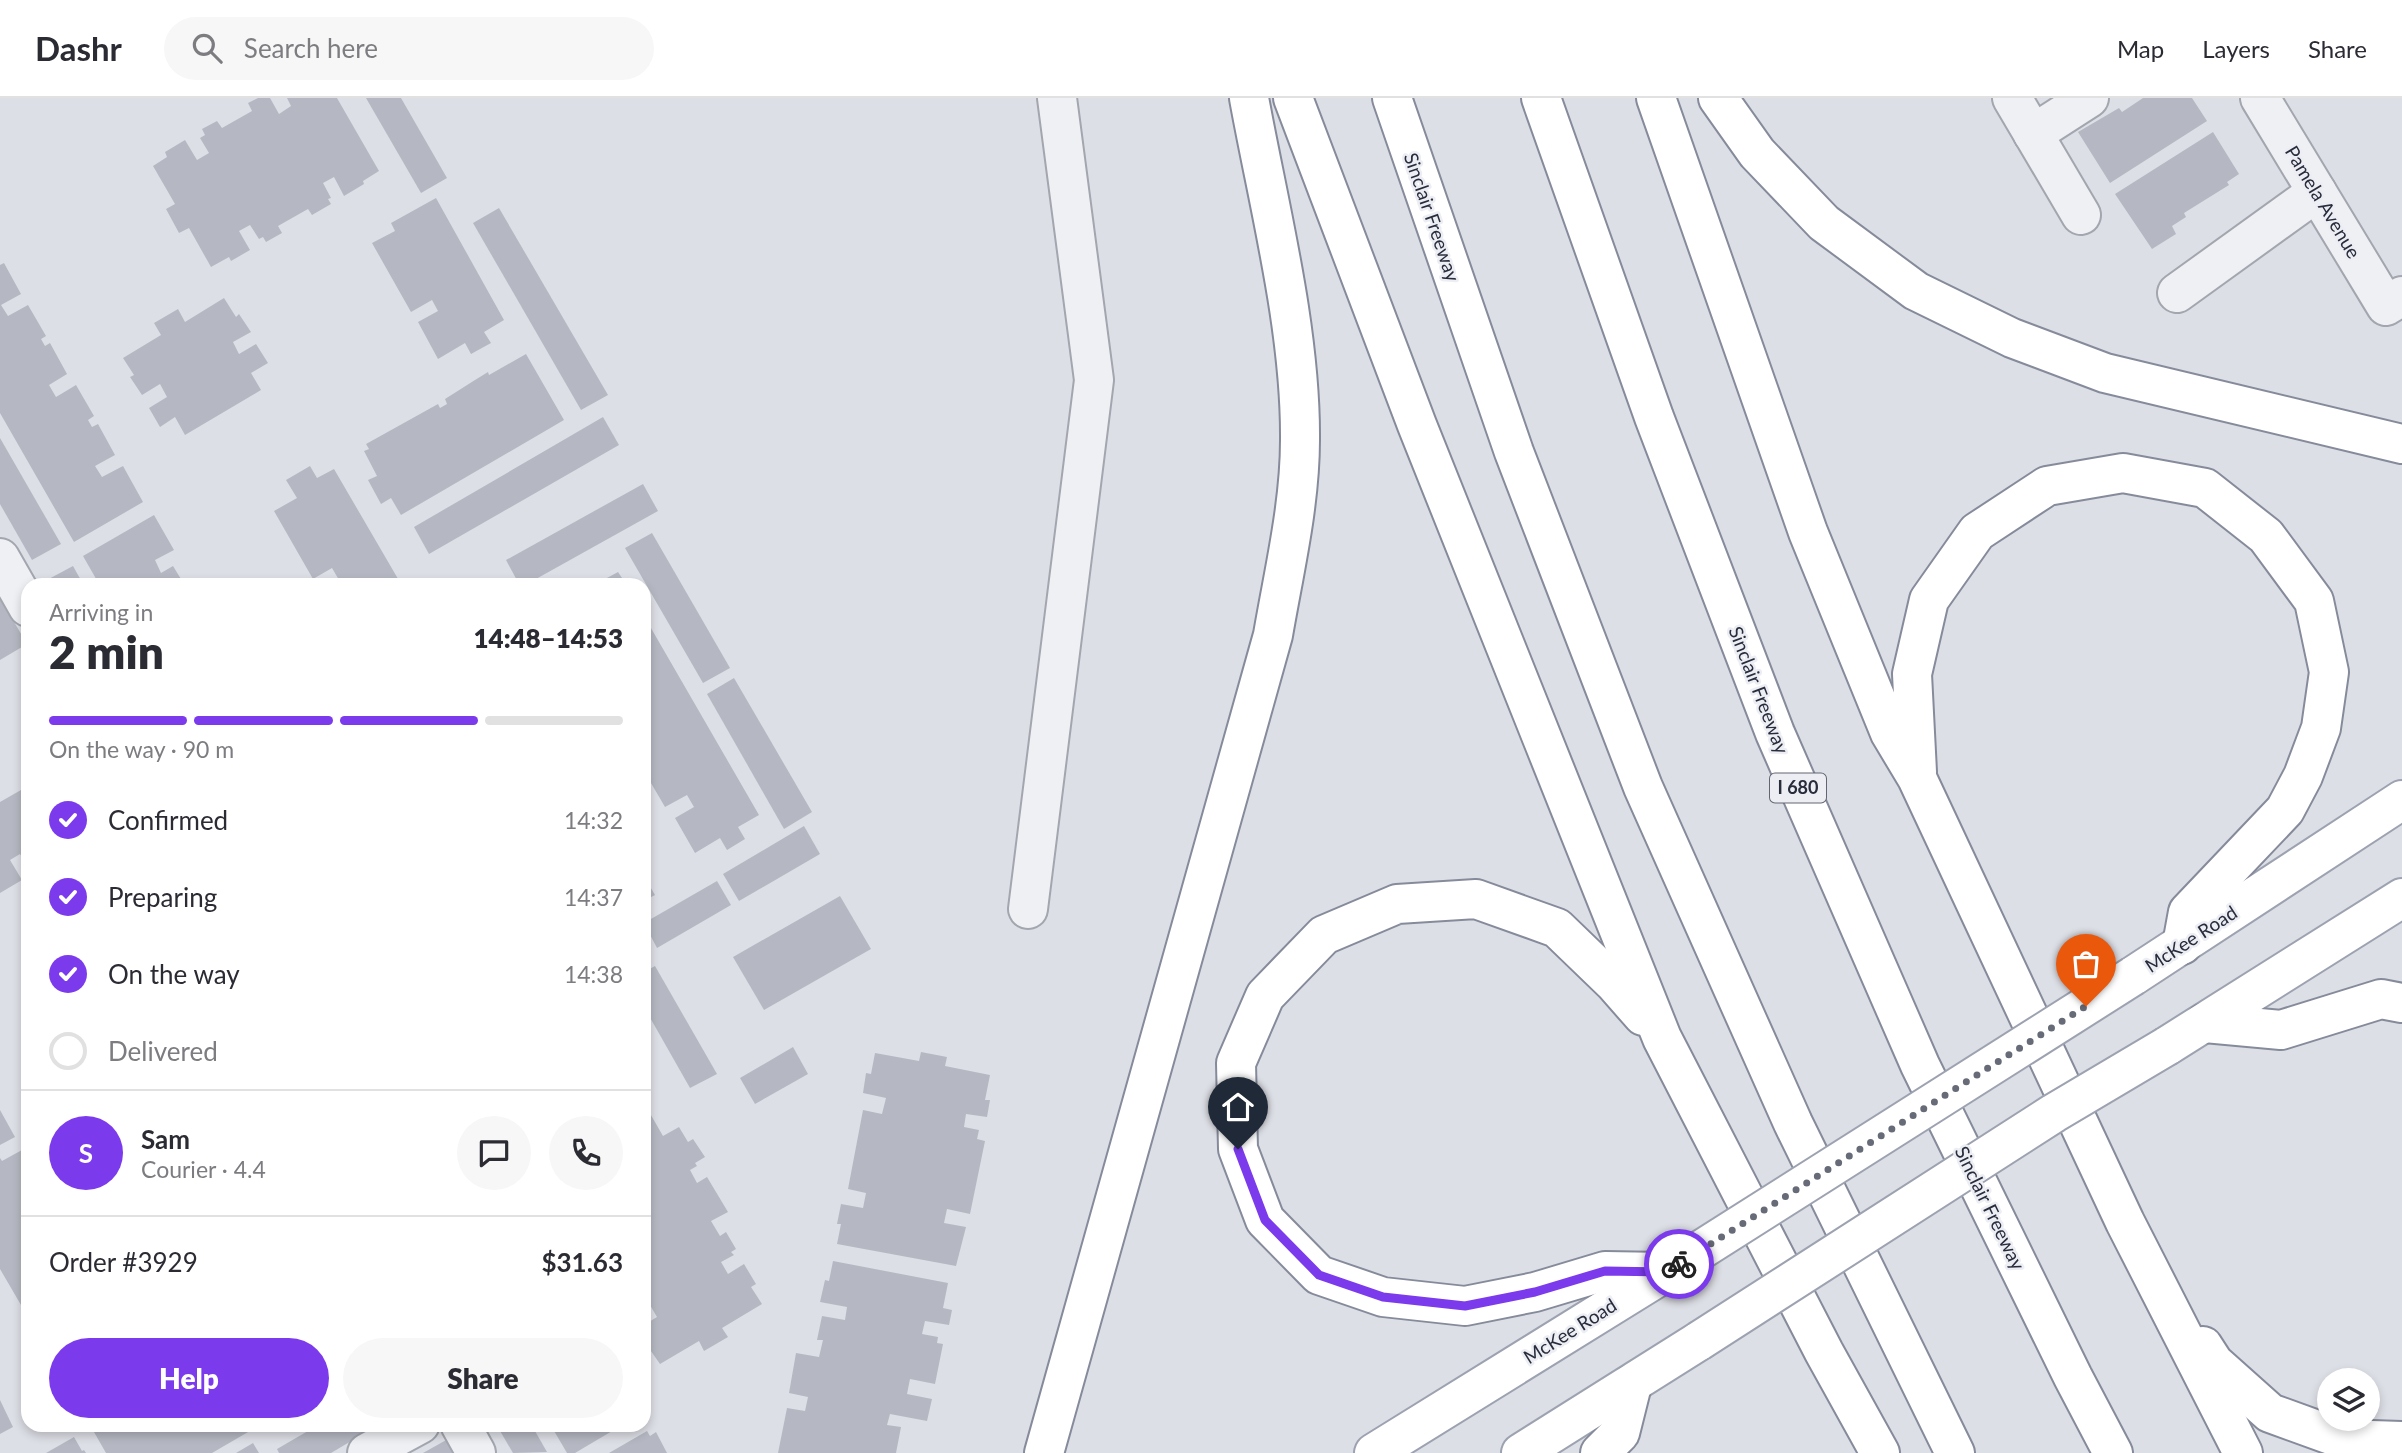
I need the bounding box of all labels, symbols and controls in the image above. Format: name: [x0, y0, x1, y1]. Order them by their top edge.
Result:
search box: [164, 17, 654, 80]
text: Dashr: [35, 28, 122, 68]
icon: search: [188, 29, 226, 67]
text: Search here: [244, 32, 378, 64]
text: Map: [2117, 34, 2164, 63]
text: Layers: [2202, 34, 2270, 63]
text: Share: [2308, 34, 2367, 63]
street label: Pamela Avenue: [2281, 141, 2366, 262]
street label: Sinclair Freeway: [1400, 149, 1465, 284]
text: Arriving in: [49, 598, 153, 626]
text: 14:48–14:53: [473, 622, 623, 654]
street label: Sinclair Freeway: [1725, 623, 1794, 757]
text: 2 min: [49, 624, 164, 679]
text: On the way · 90 m: [49, 735, 234, 763]
road number: I 680: [1770, 774, 1826, 802]
icon: check: [49, 801, 87, 839]
text: Confirmed: [108, 804, 228, 836]
text: 14:32: [564, 806, 623, 834]
icon: check: [49, 878, 87, 916]
text: Preparing: [108, 881, 217, 913]
text: 14:37: [564, 883, 623, 911]
street label: McKee Road: [2140, 900, 2241, 977]
pin: [2056, 934, 2116, 1006]
icon: bag: [2067, 945, 2105, 983]
icon: check: [49, 955, 87, 993]
text: On the way: [108, 958, 240, 990]
text: 14:38: [564, 960, 623, 988]
text: Delivered: [108, 1035, 218, 1067]
pin: [1208, 1077, 1268, 1149]
icon: home: [1219, 1088, 1257, 1126]
button: chat: [457, 1116, 531, 1190]
button: phone: [549, 1116, 623, 1190]
text: Sam: [141, 1123, 190, 1155]
text: S: [79, 1137, 93, 1169]
street label: Sinclair Freeway: [1951, 1142, 2030, 1273]
text: Courier · 4.4: [141, 1155, 266, 1183]
courier: [1644, 1229, 1714, 1299]
icon: bike: [1660, 1245, 1698, 1283]
text: Order #3929: [49, 1246, 198, 1278]
text: $31.63: [541, 1246, 623, 1278]
street label: McKee Road: [1519, 1293, 1620, 1368]
button: Help: [49, 1338, 329, 1418]
button: Share: [343, 1338, 623, 1418]
map controls: [2317, 1368, 2380, 1431]
button: layers: [2317, 1368, 2380, 1431]

